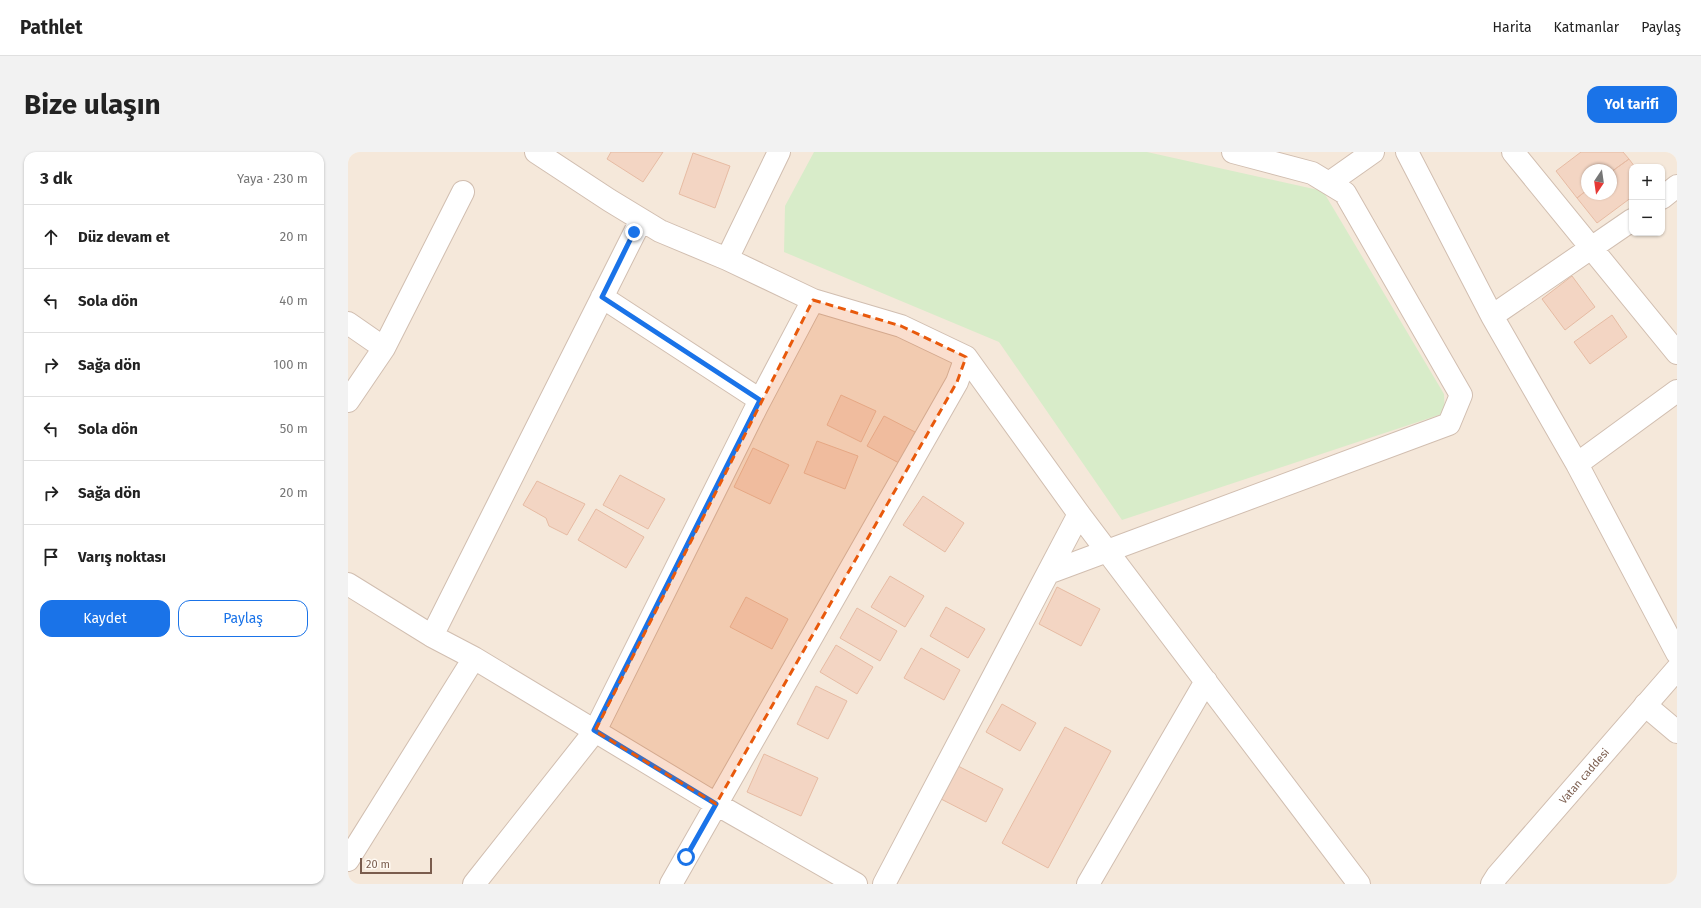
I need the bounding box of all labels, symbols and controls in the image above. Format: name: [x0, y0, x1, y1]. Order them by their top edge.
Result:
text: Pathlet: [20, 16, 83, 39]
text: Harita: [1493, 19, 1532, 36]
text: Katmanlar: [1554, 19, 1619, 36]
text: Paylaş: [1641, 19, 1681, 36]
button: Yol tarifi: [1587, 86, 1677, 123]
text: Bize ulaşın: [24, 88, 161, 121]
north arrow: [1581, 164, 1617, 200]
map controls: [1629, 164, 1665, 236]
button: +: [1629, 164, 1665, 200]
text: 3 dk: [40, 168, 72, 189]
text: Yaya · 230 m: [237, 171, 308, 186]
button: −: [1629, 200, 1665, 236]
route end: [625, 223, 643, 241]
icon: ahead: [40, 226, 62, 248]
text: Düz devam et: [78, 228, 170, 246]
text: 20 m: [280, 229, 308, 244]
icon: left: [40, 290, 62, 312]
text: Sola dön: [78, 292, 138, 310]
text: 40 m: [279, 293, 308, 308]
icon: right: [40, 354, 62, 376]
text: Sağa dön: [78, 356, 141, 374]
text: 100 m: [273, 357, 308, 372]
icon: left: [40, 418, 62, 440]
text: Sola dön: [78, 420, 138, 438]
text: 50 m: [280, 421, 308, 436]
icon: right: [40, 482, 62, 504]
text: Sağa dön: [78, 484, 141, 502]
text: 20 m: [280, 485, 308, 500]
icon: arrive: [40, 546, 62, 568]
text: Varış noktası: [78, 548, 166, 566]
button: Kaydet: [40, 600, 170, 637]
button: Paylaş: [178, 600, 308, 637]
street label: Vatan caddesi: [1557, 746, 1612, 807]
route start: [677, 848, 695, 866]
scale bar: [360, 856, 432, 875]
text: 20 m: [366, 858, 390, 871]

